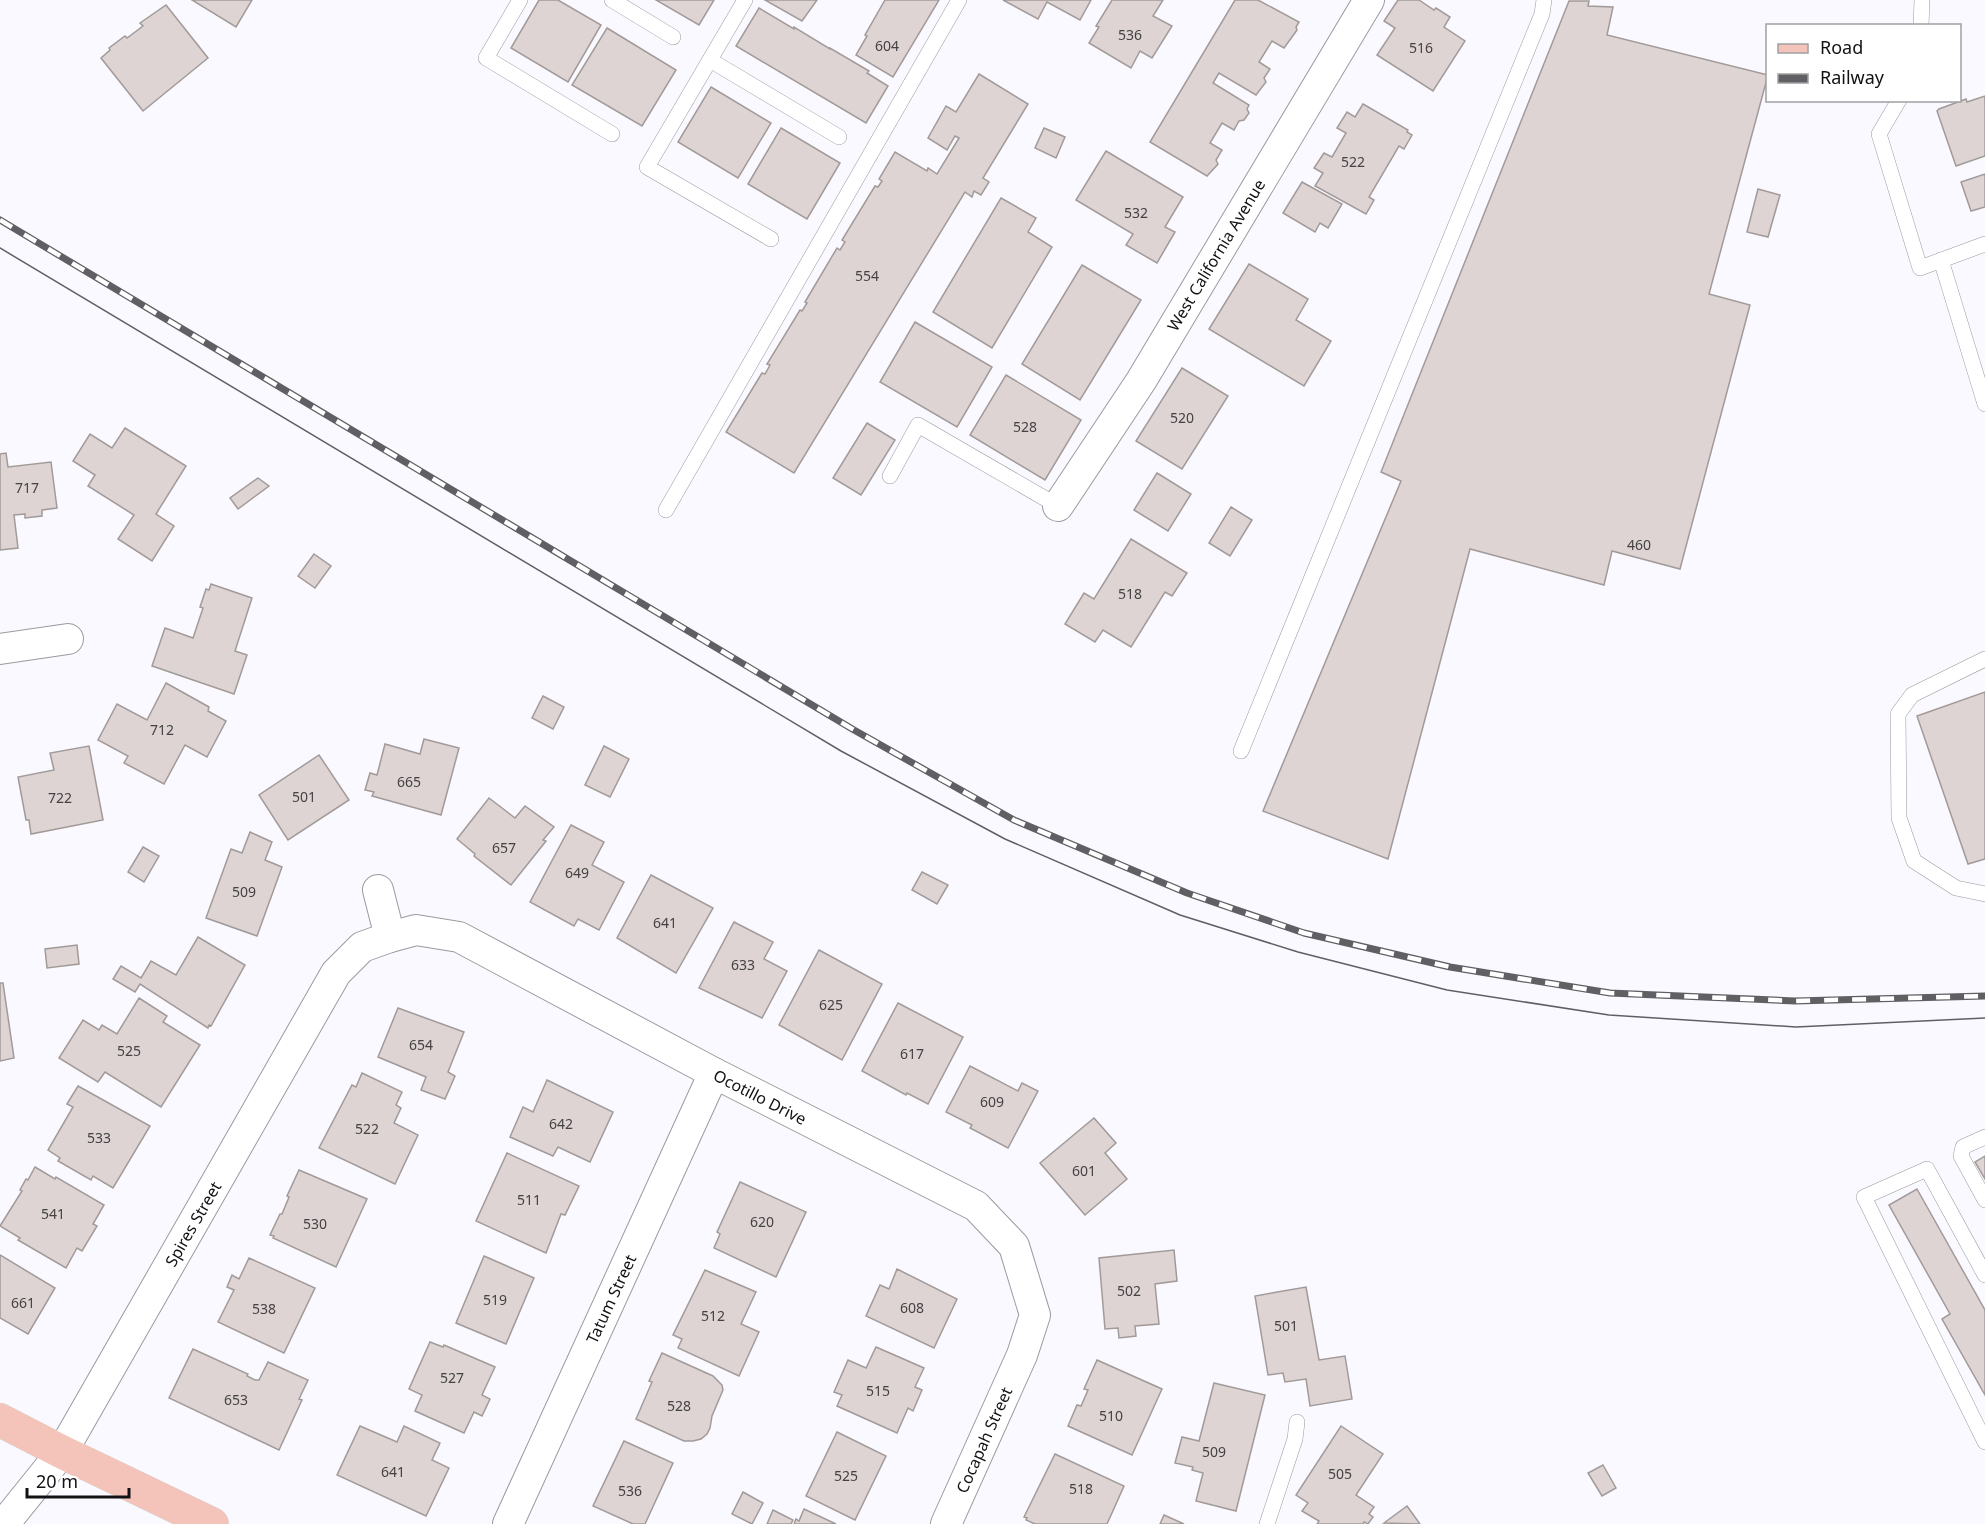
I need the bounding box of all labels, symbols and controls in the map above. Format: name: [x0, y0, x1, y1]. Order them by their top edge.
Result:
legend: [1766, 24, 1961, 102]
house number: 536: [1118, 25, 1142, 44]
text: Road: [1820, 35, 1863, 59]
house number: 604: [875, 36, 899, 55]
house number: 516: [1409, 38, 1433, 57]
text: Railway: [1820, 65, 1885, 89]
house number: 522: [1341, 152, 1365, 171]
street label: West California Avenue: [1162, 175, 1270, 335]
house number: 532: [1124, 203, 1148, 222]
house number: 554: [855, 266, 879, 285]
house number: 520: [1170, 408, 1194, 427]
house number: 528: [1013, 417, 1037, 436]
house number: 717: [15, 478, 39, 497]
house number: 460: [1627, 535, 1651, 554]
house number: 518: [1118, 584, 1142, 603]
house number: 712: [150, 720, 174, 739]
house number: 665: [397, 772, 421, 791]
house number: 501: [292, 787, 316, 806]
house number: 722: [48, 788, 72, 807]
house number: 657: [492, 838, 516, 857]
house number: 649: [565, 863, 589, 882]
house number: 509: [232, 882, 256, 901]
house number: 641: [653, 913, 677, 932]
house number: 633: [731, 955, 755, 974]
house number: 625: [819, 995, 843, 1014]
house number: 654: [409, 1035, 433, 1054]
house number: 525: [117, 1041, 141, 1060]
house number: 617: [900, 1044, 924, 1063]
street label: Ocotillo Drive: [710, 1064, 810, 1130]
house number: 609: [980, 1092, 1004, 1111]
house number: 642: [549, 1114, 573, 1133]
house number: 522: [355, 1119, 379, 1138]
house number: 533: [87, 1128, 111, 1147]
house number: 601: [1072, 1161, 1096, 1180]
street label: Spires Street: [160, 1177, 226, 1270]
house number: 511: [517, 1190, 541, 1209]
house number: 541: [41, 1204, 65, 1223]
house number: 620: [750, 1212, 774, 1231]
house number: 530: [303, 1214, 327, 1233]
street label: Tatum Street: [581, 1251, 641, 1347]
house number: 502: [1117, 1281, 1141, 1300]
house number: 519: [483, 1290, 507, 1309]
house number: 661: [11, 1293, 35, 1312]
house number: 608: [900, 1298, 924, 1317]
house number: 538: [252, 1299, 276, 1318]
house number: 512: [701, 1306, 725, 1325]
house number: 501: [1274, 1316, 1298, 1335]
house number: 527: [440, 1368, 464, 1387]
house number: 515: [866, 1381, 890, 1400]
street label: Cocapah Street: [951, 1383, 1017, 1497]
house number: 653: [224, 1390, 248, 1409]
house number: 528: [667, 1396, 691, 1415]
house number: 510: [1099, 1406, 1123, 1425]
house number: 509: [1202, 1442, 1226, 1461]
scale bar: [27, 1461, 129, 1499]
house number: 641: [381, 1462, 405, 1481]
house number: 505: [1328, 1464, 1352, 1483]
house number: 525: [834, 1466, 858, 1485]
text: 20 m: [36, 1469, 78, 1493]
house number: 518: [1069, 1479, 1093, 1498]
house number: 536: [618, 1481, 642, 1500]

